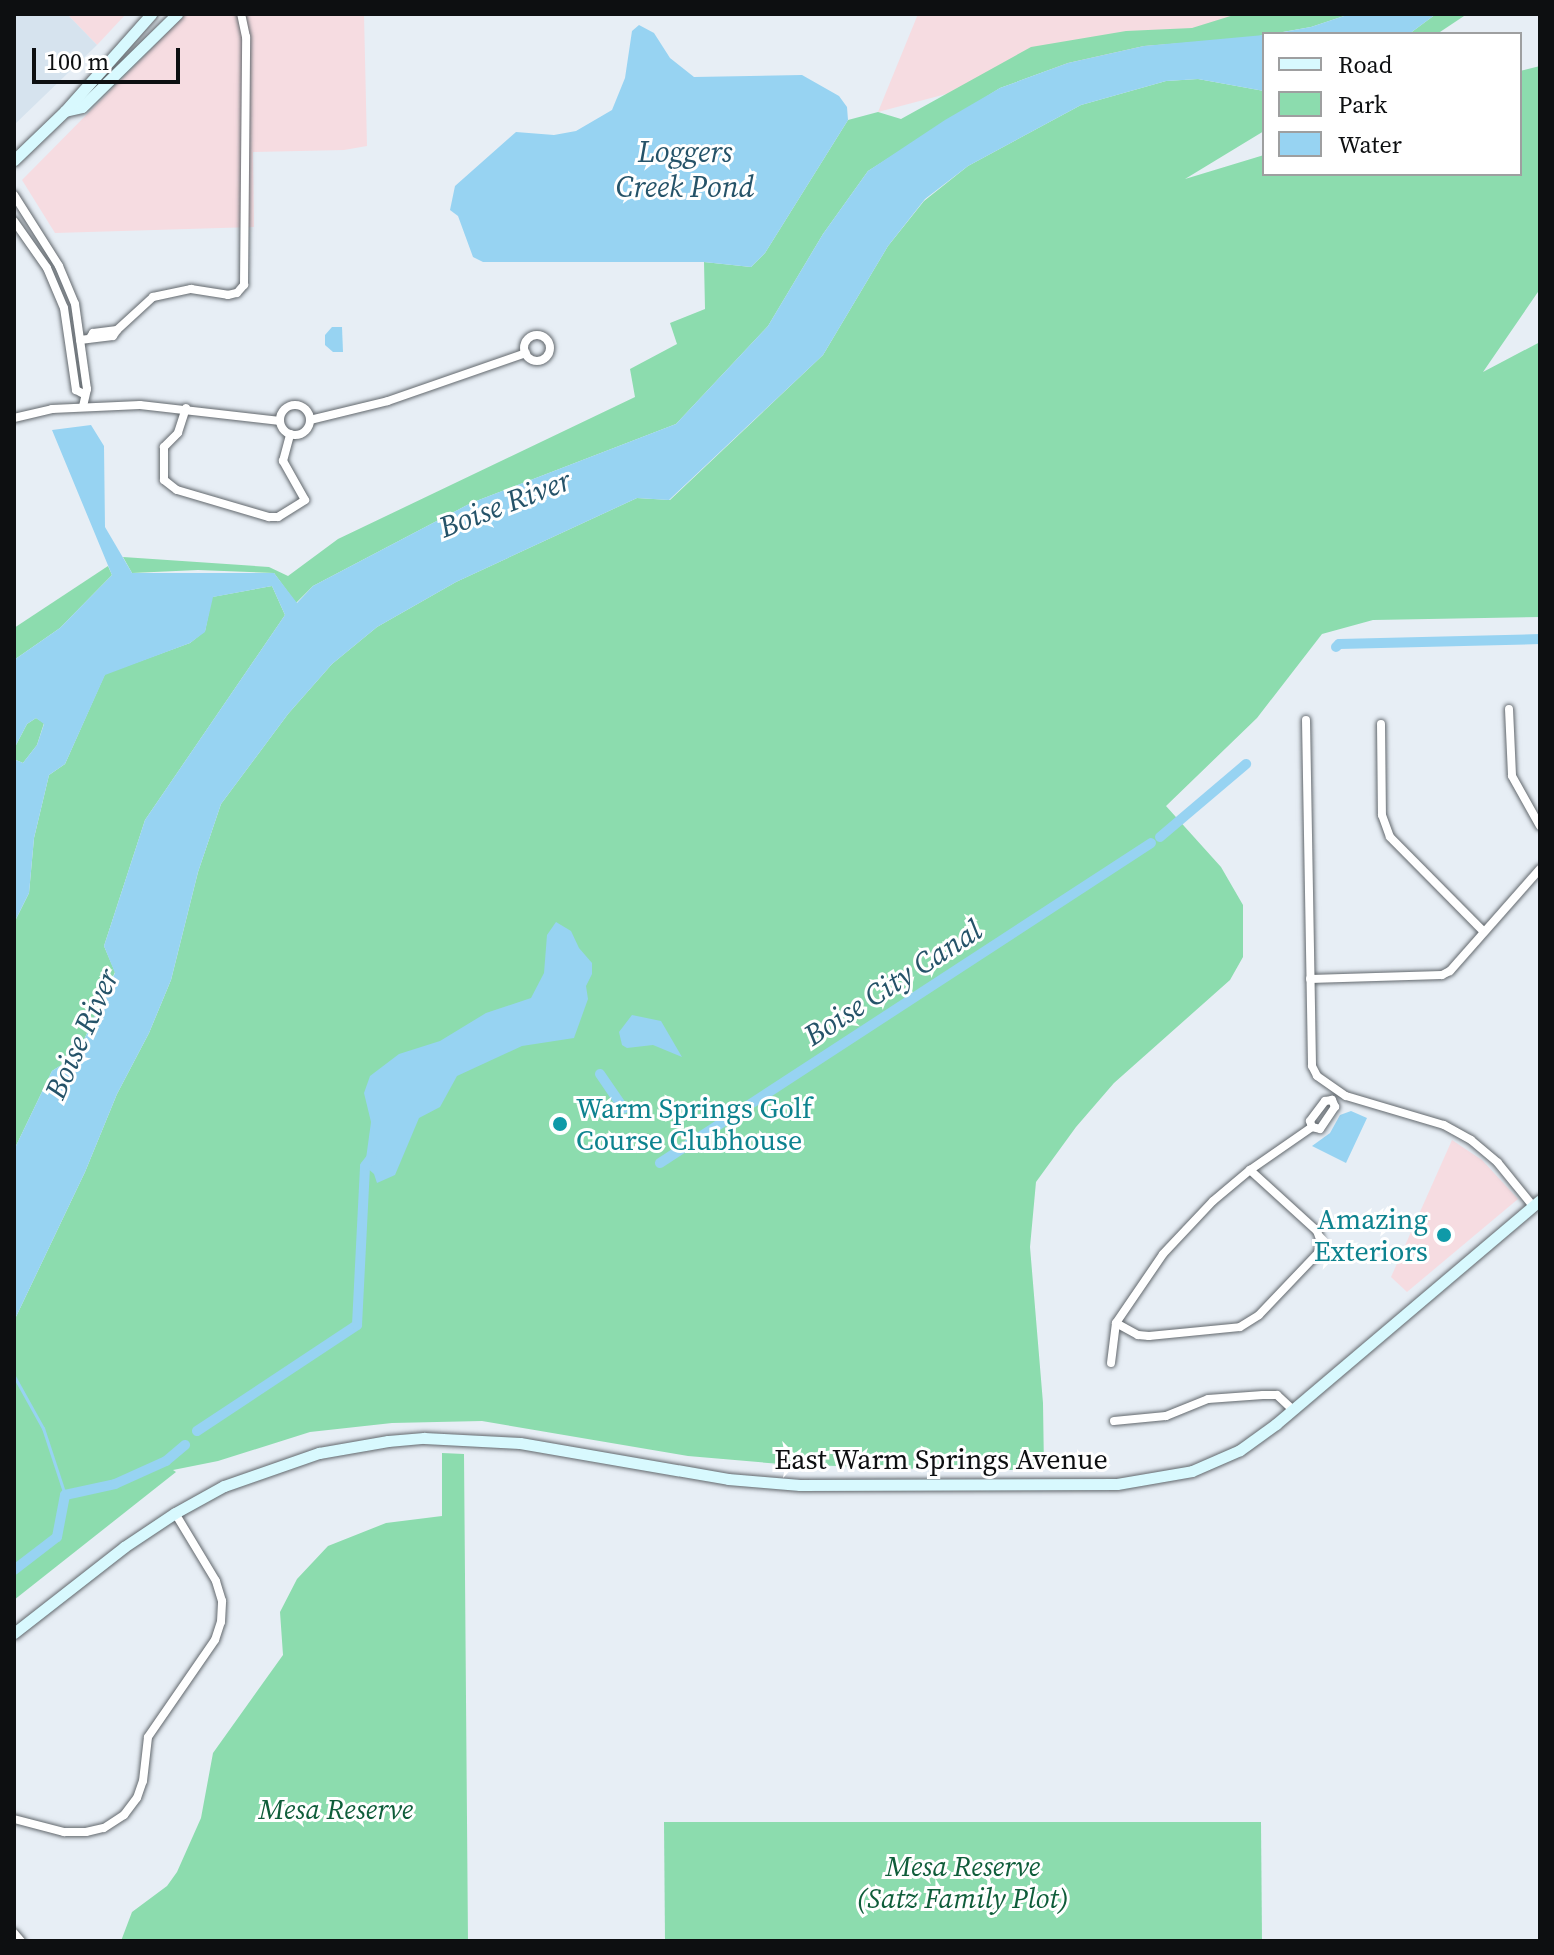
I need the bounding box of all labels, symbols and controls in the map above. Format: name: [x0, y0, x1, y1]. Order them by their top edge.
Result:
scale bar: [36, 32, 184, 82]
legend: [1262, 32, 1522, 176]
text: 100 m: [46, 45, 109, 78]
text: Road: [1338, 48, 1392, 81]
text: Park: [1338, 88, 1387, 121]
text: Water: [1338, 128, 1402, 161]
water label: Loggers Creek Pond: [616, 134, 754, 204]
water label: Boise River: [434, 462, 576, 546]
water label: Boise City Canal: [797, 912, 989, 1054]
water label: Boise River: [37, 963, 127, 1105]
place label: Warm Springs Golf Course Clubhouse: [576, 1091, 812, 1157]
marker: Warm Springs Golf Course Clubhouse: [551, 1115, 569, 1133]
place label: Amazing Exteriors: [1314, 1202, 1428, 1268]
marker: Amazing Exteriors: [1435, 1226, 1453, 1244]
street label: East Warm Springs Avenue: [774, 1442, 1108, 1476]
park label: Mesa Reserve: [259, 1792, 413, 1826]
park label: Mesa Reserve (Satz Family Plot): [857, 1849, 1069, 1915]

